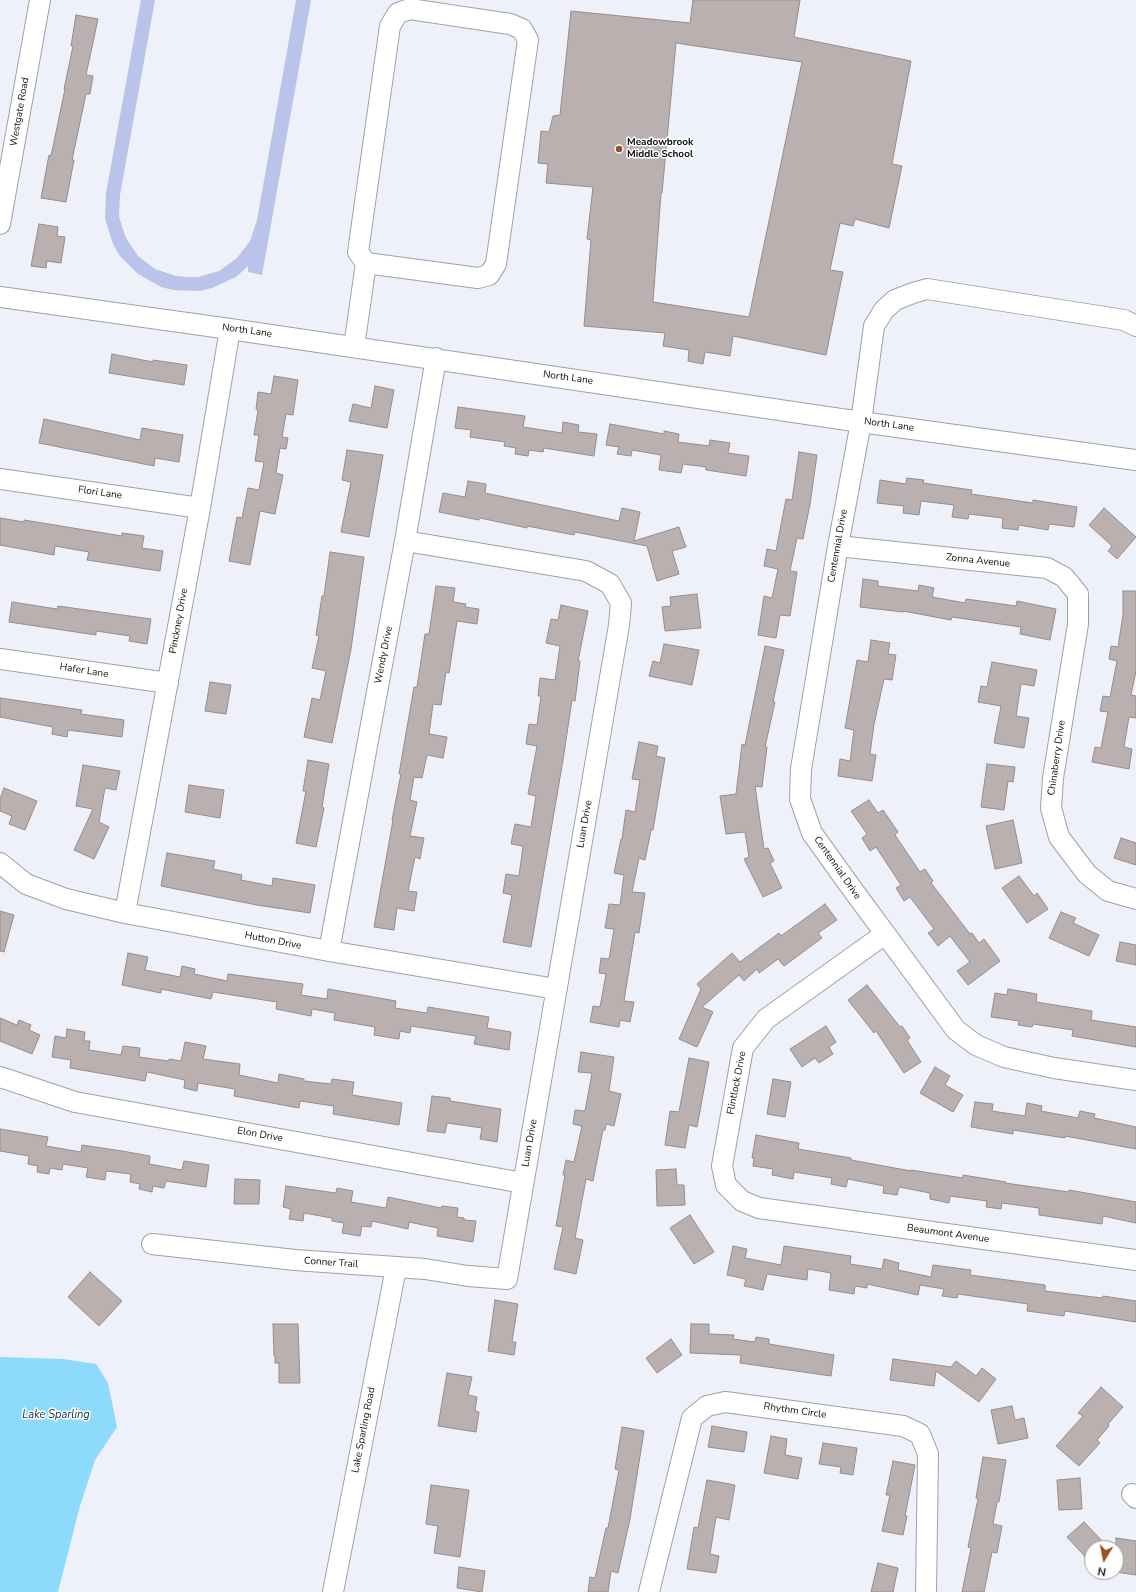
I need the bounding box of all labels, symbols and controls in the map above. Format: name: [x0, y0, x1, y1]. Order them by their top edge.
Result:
street label: Westgate Road: [8, 77, 32, 147]
place label: Meadowbrook Middle School: [627, 137, 693, 160]
marker: Meadowbrook Middle School: [614, 144, 624, 154]
street label: North Lane: [221, 322, 273, 340]
street label: North Lane: [542, 369, 594, 387]
street label: North Lane: [863, 416, 915, 434]
street label: Flori Lane: [77, 484, 123, 502]
street label: Centennial Drive: [826, 508, 850, 584]
street label: Zonna Avenue: [945, 552, 1011, 570]
street label: Pinckney Drive: [167, 587, 191, 655]
street label: Wendy Drive: [373, 625, 395, 685]
street label: Hafer Lane: [59, 661, 109, 681]
street label: Chinaberry Drive: [1046, 720, 1068, 796]
street label: Luan Drive: [575, 799, 595, 849]
street label: Centennial Drive: [811, 834, 863, 902]
street label: Hutton Drive: [244, 930, 302, 952]
street label: Flintlock Drive: [725, 1050, 749, 1116]
street label: Luan Drive: [520, 1118, 540, 1168]
street label: Elon Drive: [236, 1125, 284, 1145]
street label: Beaumont Avenue: [906, 1222, 990, 1246]
street label: Conner Trail: [304, 1255, 358, 1271]
street label: Lake Sparling Road: [350, 1386, 378, 1474]
street label: Rhythm Circle: [763, 1401, 827, 1421]
water label: Lake Sparling: [22, 1408, 90, 1422]
north arrow: [1084, 1540, 1124, 1580]
text: N: [1097, 1563, 1107, 1579]

